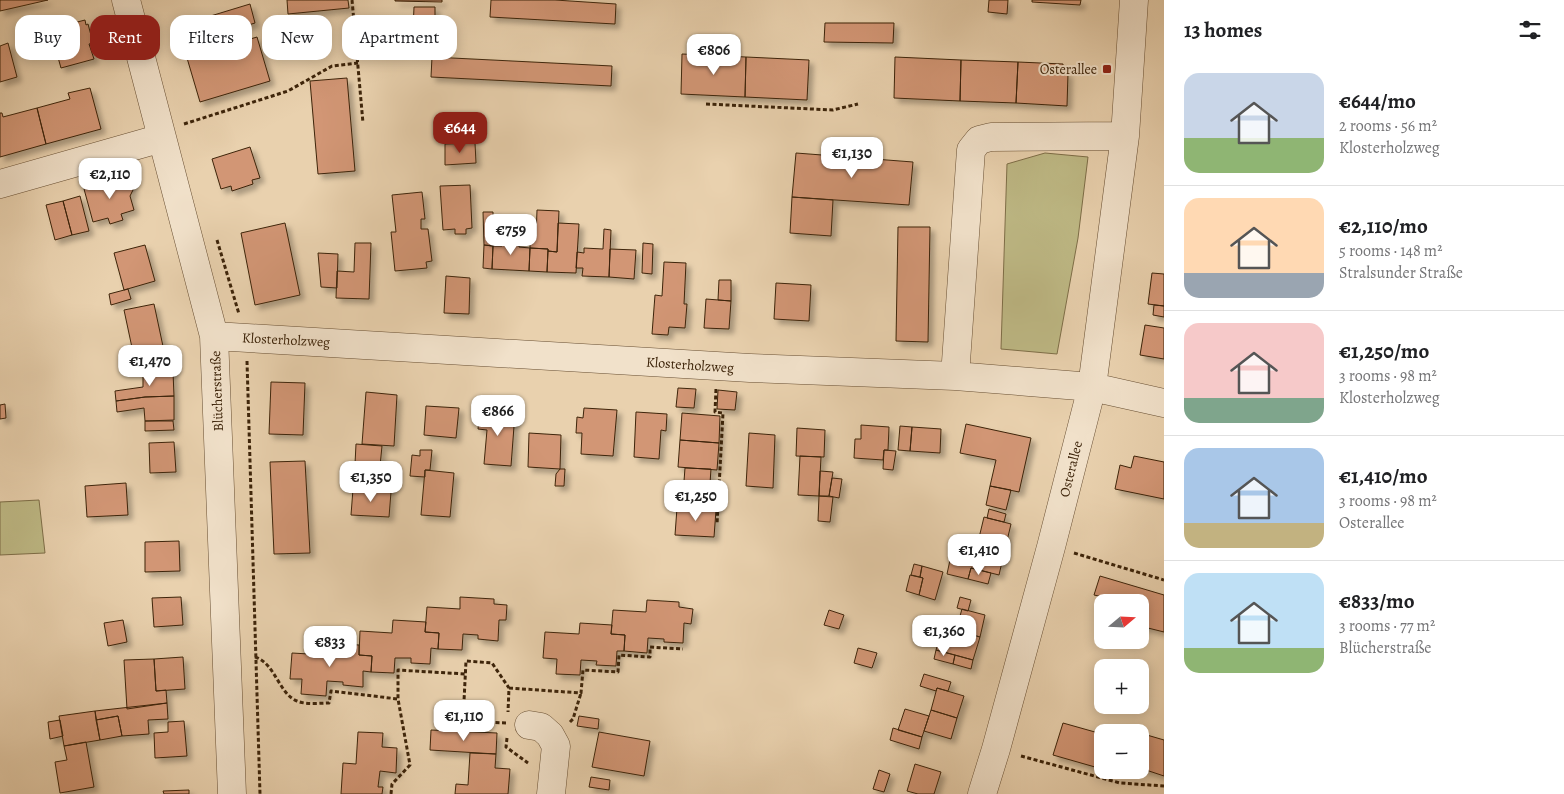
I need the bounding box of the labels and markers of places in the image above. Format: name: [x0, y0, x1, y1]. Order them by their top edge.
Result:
pin: €806: [684, 34, 744, 76]
place label: Osterallee: [1040, 60, 1097, 79]
marker: Osterallee: [1101, 63, 1113, 75]
pin: €644: [430, 112, 490, 154]
pin: €1,130: [811, 136, 893, 179]
pin: €2,110: [69, 158, 151, 200]
pin: €759: [481, 214, 541, 256]
pin: €1,470: [109, 344, 191, 387]
pin: €866: [468, 394, 528, 437]
pin: €1,350: [330, 460, 412, 503]
pin: €1,250: [655, 480, 737, 522]
pin: €1,410: [938, 534, 1020, 576]
pin: €1,360: [903, 614, 985, 657]
pin: €833: [300, 626, 360, 668]
pin: €1,110: [423, 700, 505, 742]

